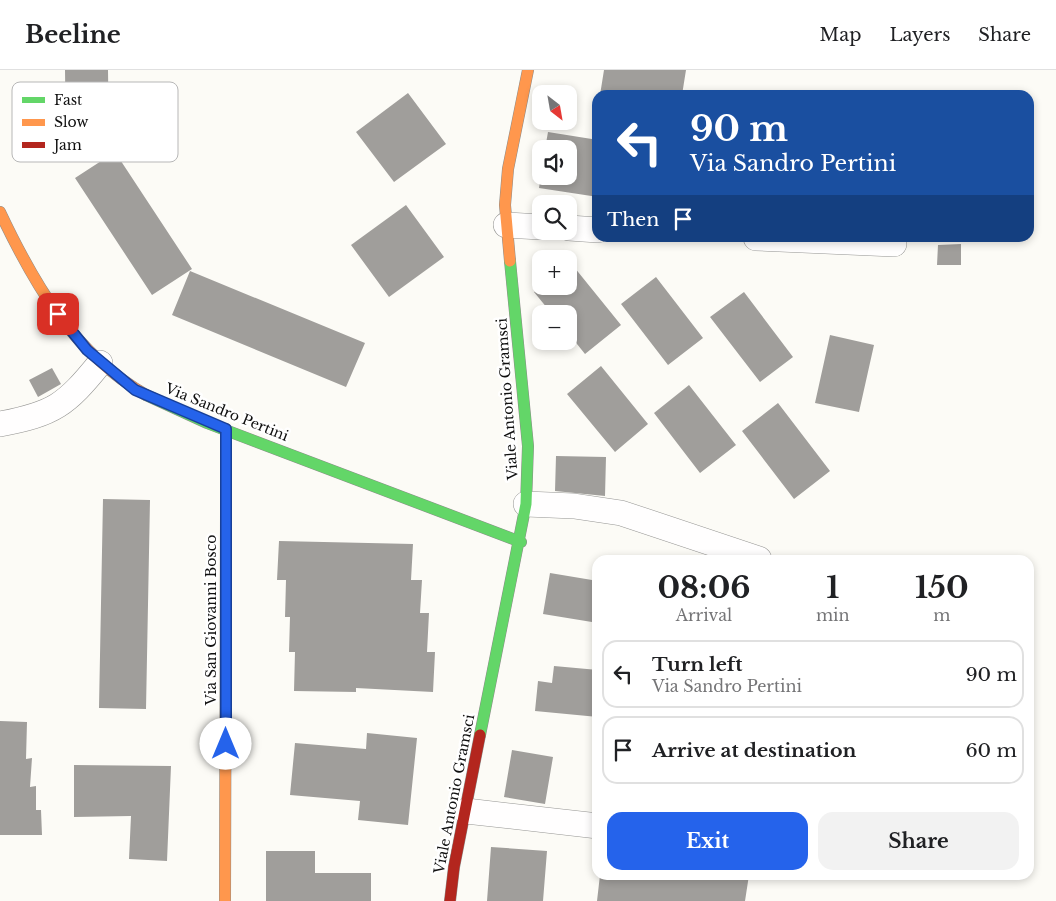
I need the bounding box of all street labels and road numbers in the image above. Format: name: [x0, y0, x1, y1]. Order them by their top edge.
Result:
street label: Viale Antonio Gramsci: [492, 317, 522, 482]
street label: Via Sandro Pertini: [162, 379, 291, 445]
street label: Via San Giovanni Bosco: [202, 535, 220, 706]
street label: Viale Antonio Gramsci: [430, 712, 478, 876]

